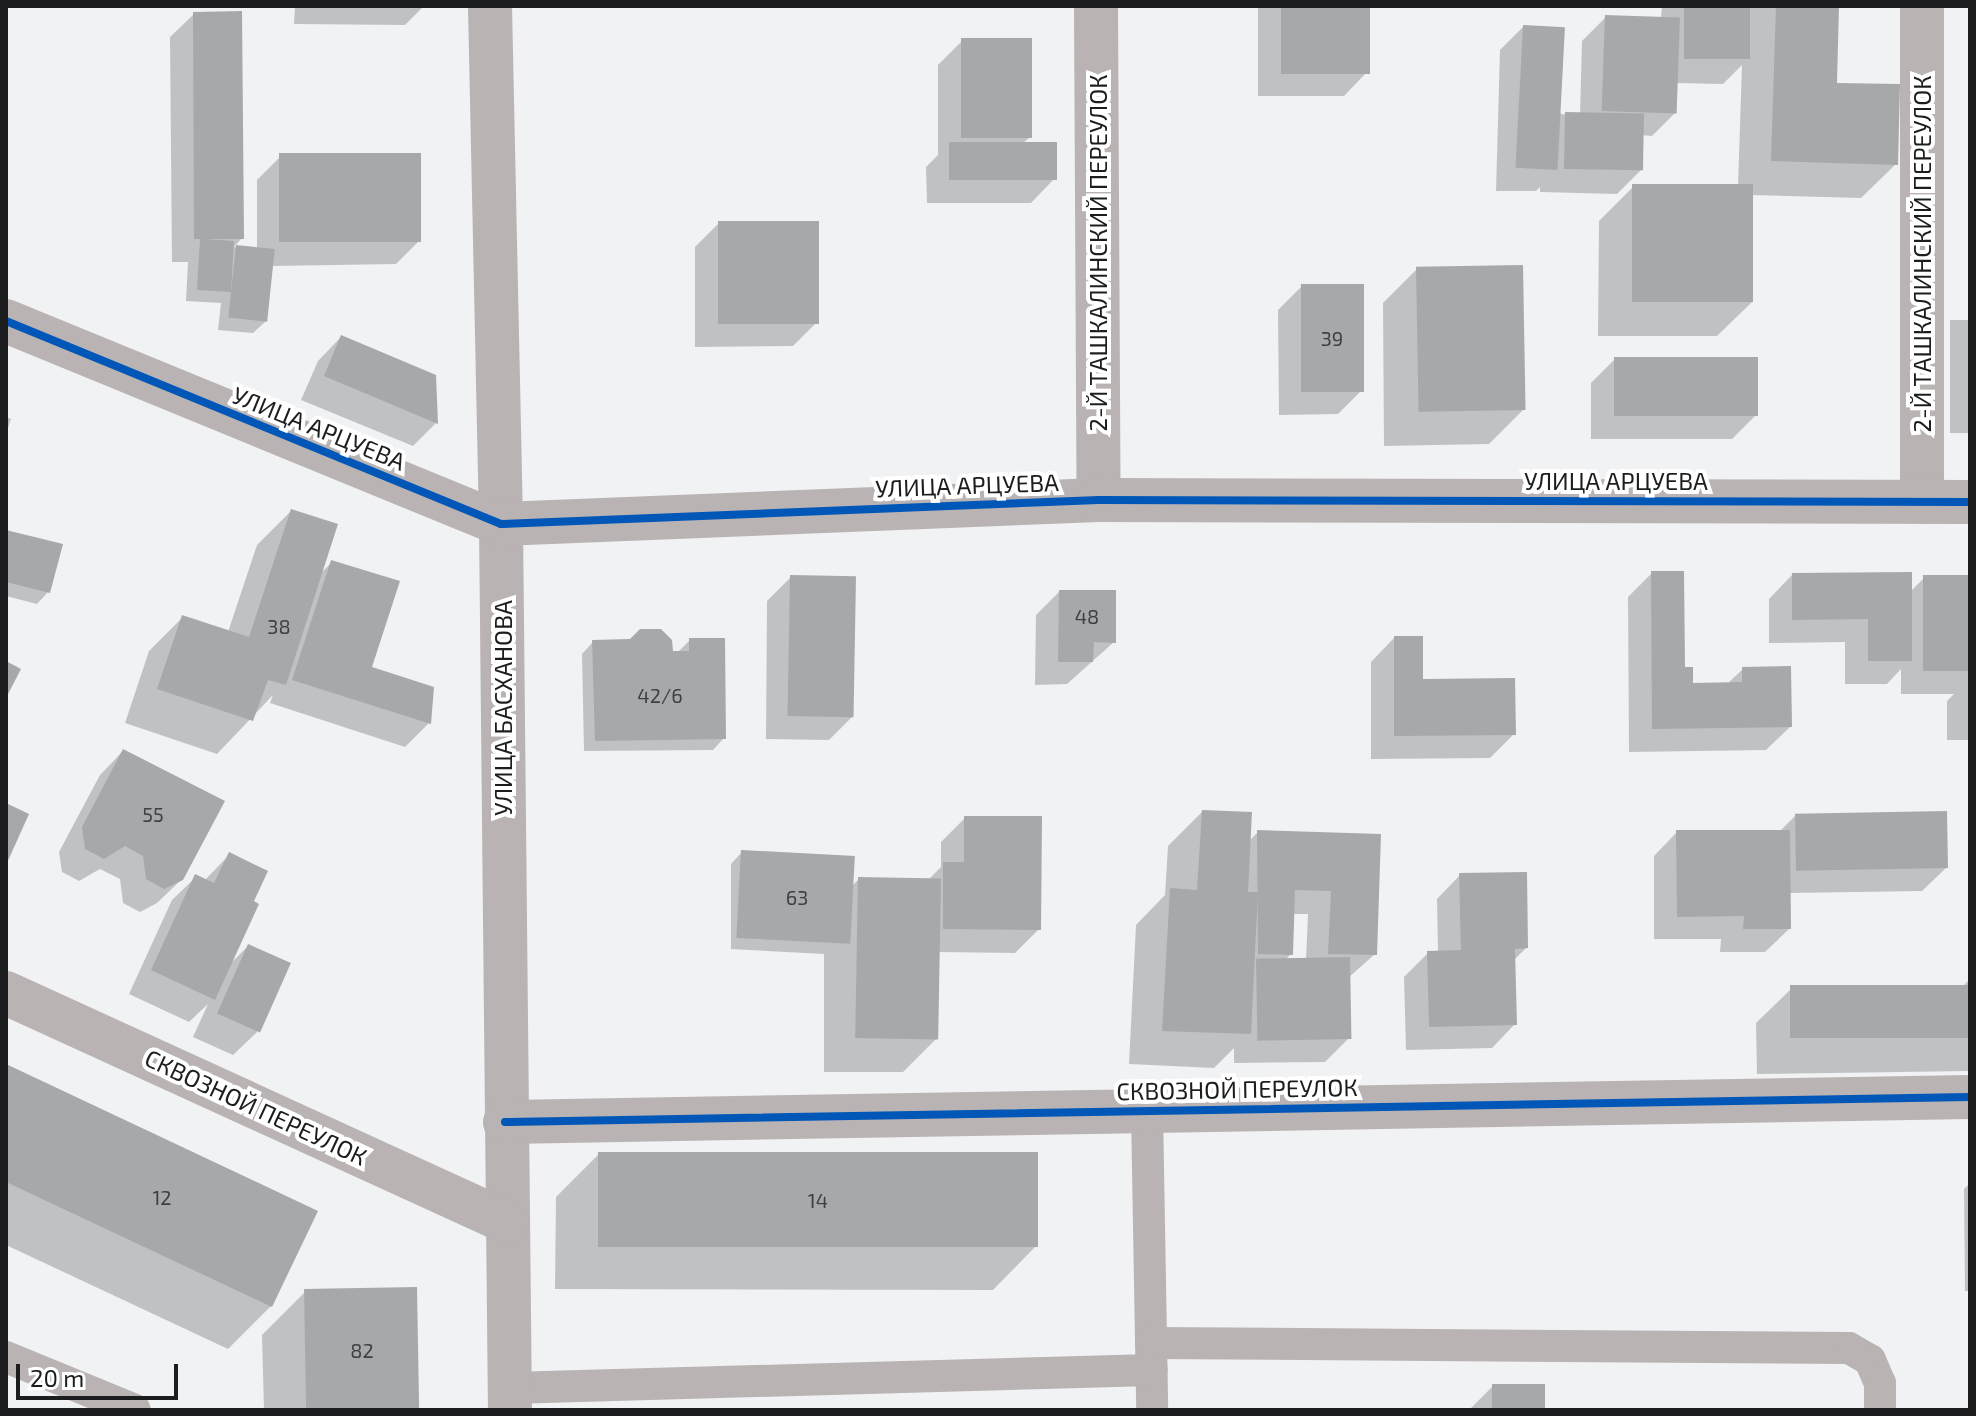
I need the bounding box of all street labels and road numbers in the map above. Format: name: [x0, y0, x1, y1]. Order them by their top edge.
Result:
street label: 2-Й ТАШКАЛИНСКИЙ ПЕРЕУЛОК: [1084, 74, 1112, 432]
street label: 2-Й ТАШКАЛИНСКИЙ ПЕРЕУЛОК: [1908, 75, 1936, 433]
street label: УЛИЦА АРЦУЕВА: [228, 380, 410, 476]
street label: УЛИЦА АРЦУЕВА: [875, 467, 1059, 503]
street label: УЛИЦА АРЦУЕВА: [1524, 467, 1708, 495]
street label: УЛИЦА БАСХАНОВА: [489, 600, 517, 816]
street label: СКВОЗНОЙ ПЕРЕУЛОК: [140, 1043, 372, 1171]
street label: СКВОЗНОЙ ПЕРЕУЛОК: [1116, 1072, 1358, 1106]

